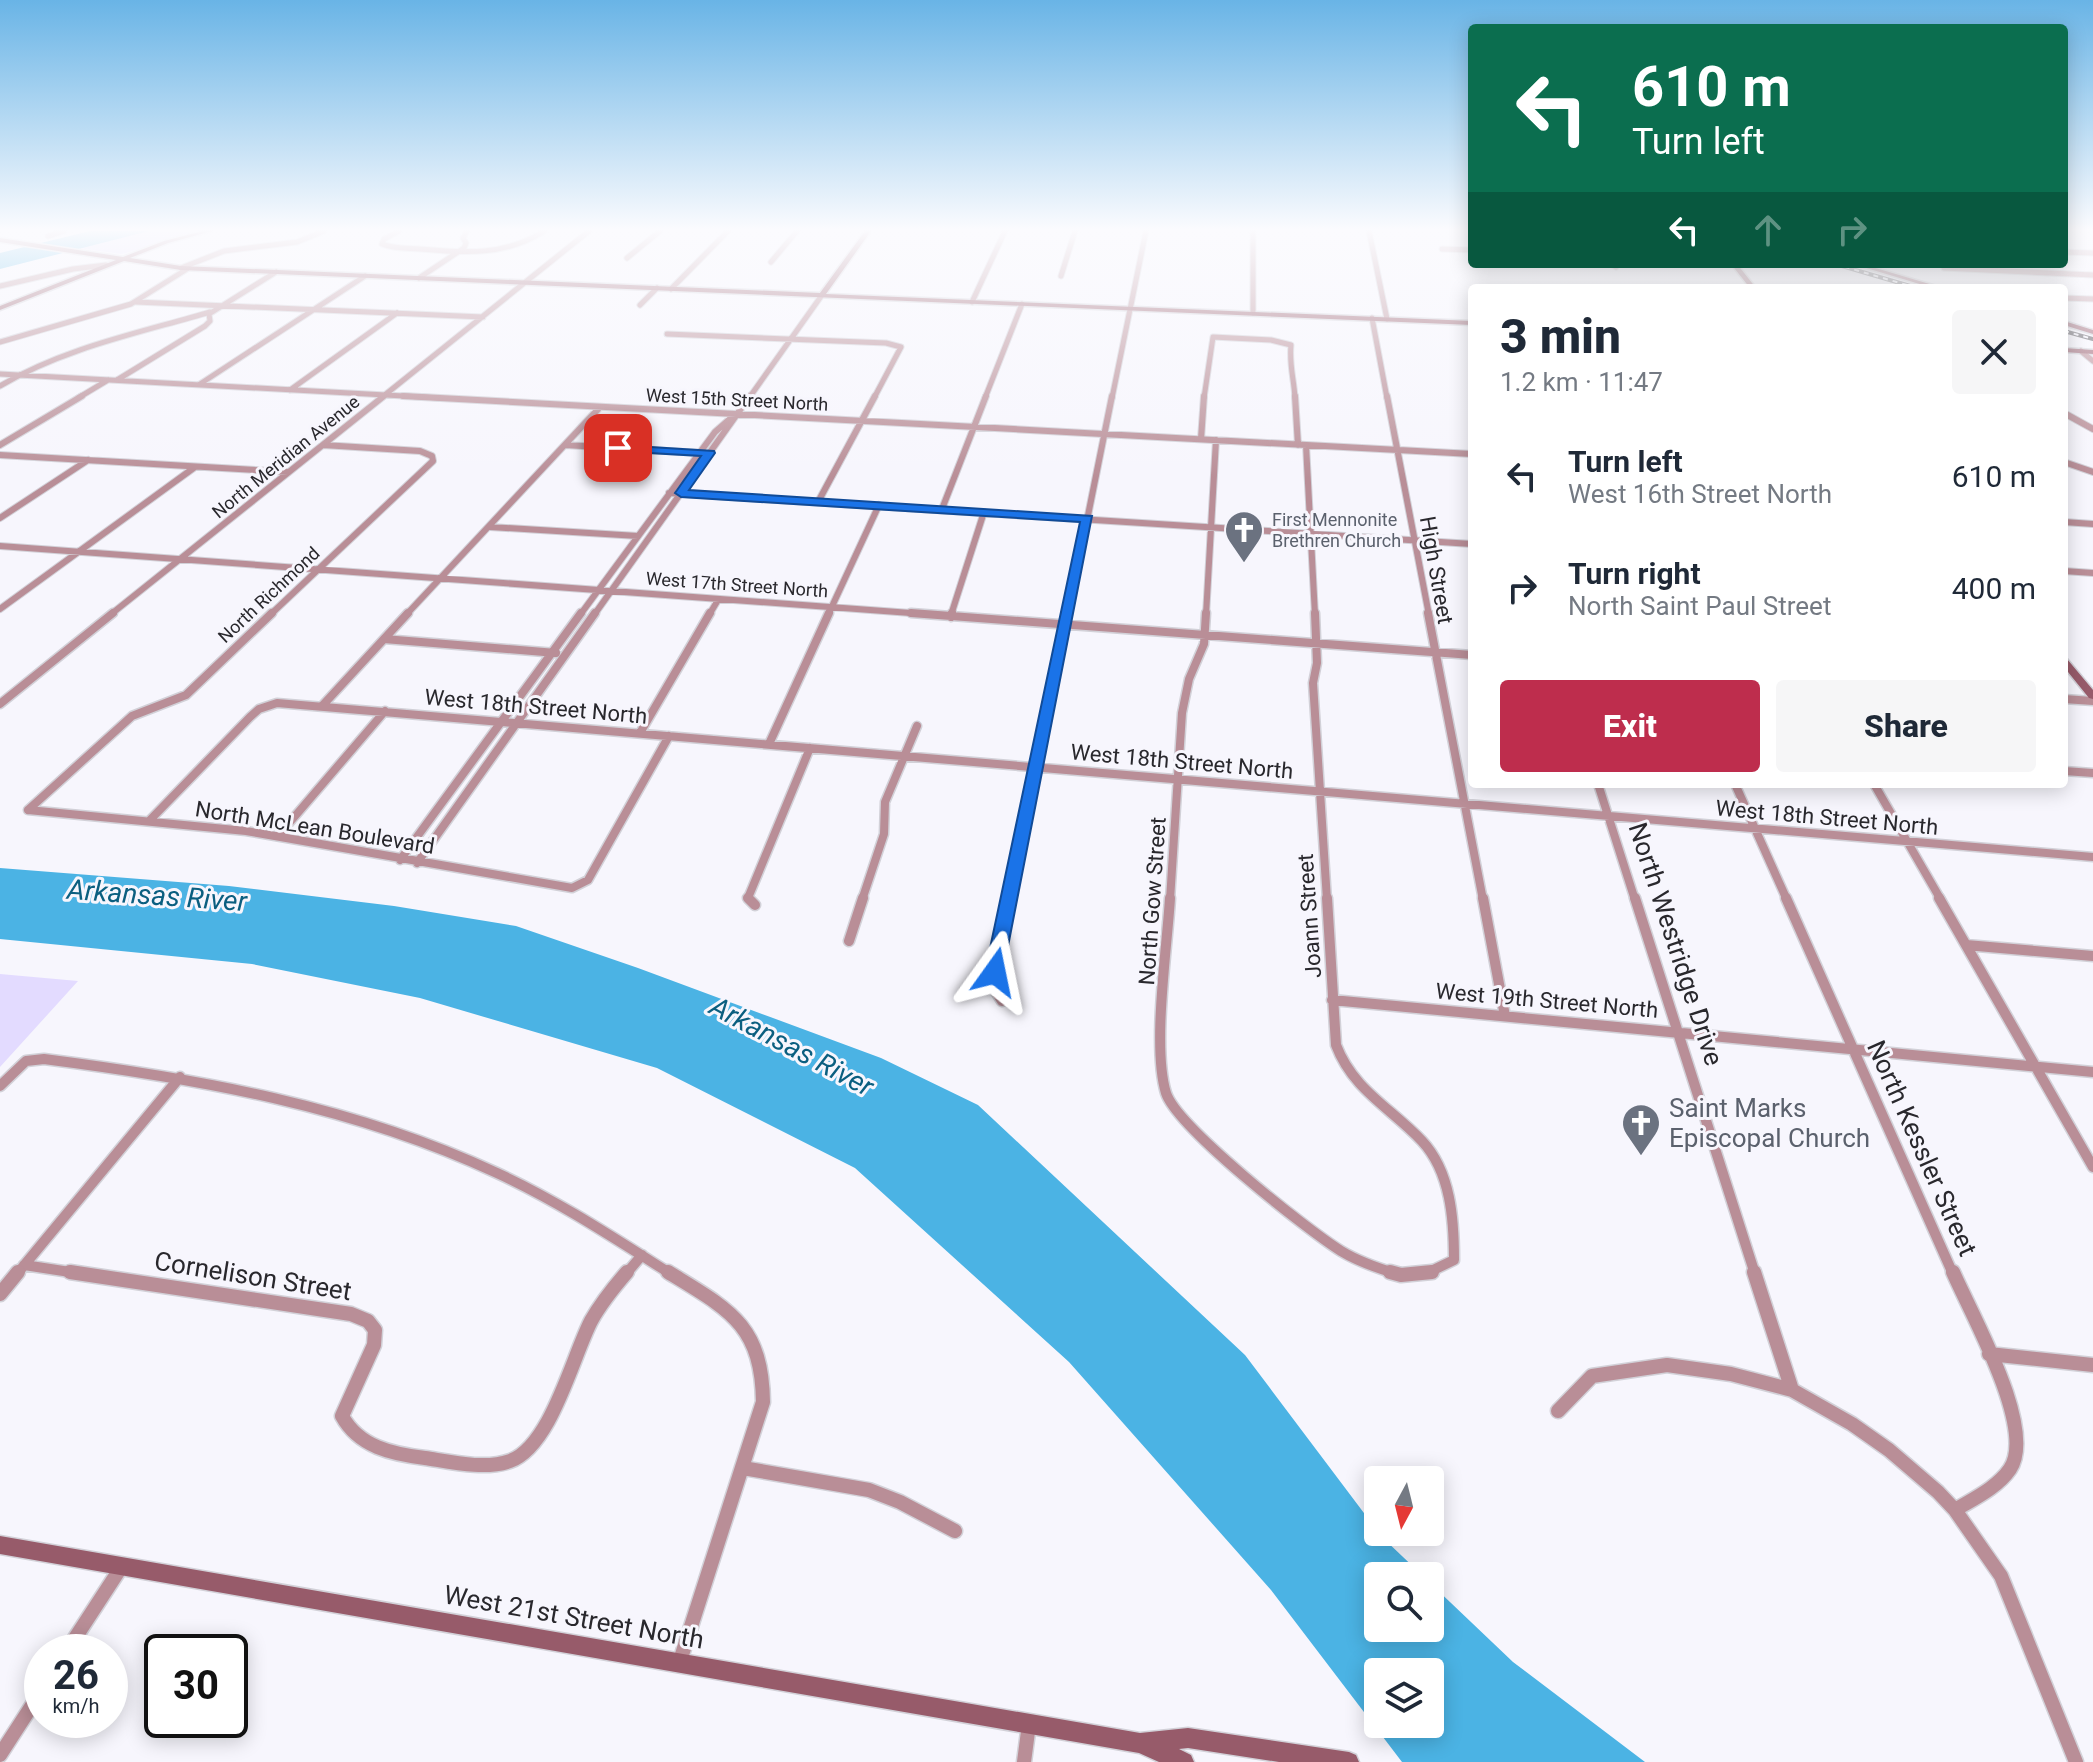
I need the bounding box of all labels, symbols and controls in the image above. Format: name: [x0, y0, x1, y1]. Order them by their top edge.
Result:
text: 610 m: [1632, 54, 1791, 120]
icon: left: [1500, 56, 1604, 160]
text: Turn left: [1632, 121, 1765, 163]
icon: left: [1662, 208, 1706, 252]
icon: ahead: [1746, 208, 1790, 252]
icon: right: [1830, 208, 1874, 252]
text: 3 min: [1500, 308, 1621, 365]
button: close: [1952, 310, 2036, 394]
text: 1.2 km · 11:47: [1500, 367, 1663, 397]
street label: West 15th Street North: [645, 384, 829, 415]
street label: North Meridian Avenue: [208, 391, 363, 522]
pin: [584, 414, 652, 482]
icon: arrive: [596, 426, 640, 470]
text: Turn left: [1568, 444, 1683, 479]
icon: left: [1500, 454, 1544, 498]
text: 610 m: [1952, 459, 2036, 494]
text: West 16th Street North: [1568, 479, 1832, 509]
church icon: First Mennonite Brethren Church: [1223, 509, 1265, 564]
place label: First Mennonite Brethren Church: [1272, 509, 1401, 551]
street label: High Street: [1415, 514, 1458, 626]
street label: North Richmond: [214, 542, 324, 647]
text: Turn right: [1568, 556, 1701, 591]
icon: right: [1500, 566, 1544, 610]
street label: West 17th Street North: [645, 568, 829, 601]
text: 400 m: [1952, 571, 2036, 606]
text: North Saint Paul Street: [1568, 591, 1831, 621]
button: Exit: [1500, 680, 1760, 772]
button: Share: [1776, 680, 2036, 772]
street label: West 18th Street North: [424, 684, 648, 729]
street label: West 18th Street North: [1070, 739, 1294, 784]
street label: West 18th Street North: [1715, 795, 1939, 840]
street label: North McLean Boulevard: [193, 796, 436, 859]
street label: North Gow Street: [1134, 816, 1171, 986]
street label: North Westridge Drive: [1623, 819, 1729, 1069]
street label: Joann Street: [1293, 853, 1326, 979]
water label: Arkansas River: [64, 873, 249, 918]
position arrow: [953, 930, 1037, 1014]
street label: West 19th Street North: [1435, 978, 1659, 1023]
water label: Arkansas River: [703, 989, 880, 1104]
street label: North Kessler Street: [1861, 1036, 1983, 1260]
place label: Saint Marks Episcopal Church: [1669, 1093, 1870, 1153]
church icon: Saint Marks Episcopal Church: [1620, 1102, 1662, 1157]
street label: Cornelison Street: [152, 1246, 354, 1306]
north arrow: [1364, 1466, 1444, 1546]
map controls: [1364, 1466, 1444, 1738]
button: search: [1364, 1562, 1444, 1642]
street label: West 21st Street North: [442, 1579, 706, 1655]
speed limit sign: 30: [144, 1634, 248, 1738]
text: 26: [53, 1652, 99, 1699]
button: layers: [1364, 1658, 1444, 1738]
text: km/h: [53, 1694, 99, 1718]

